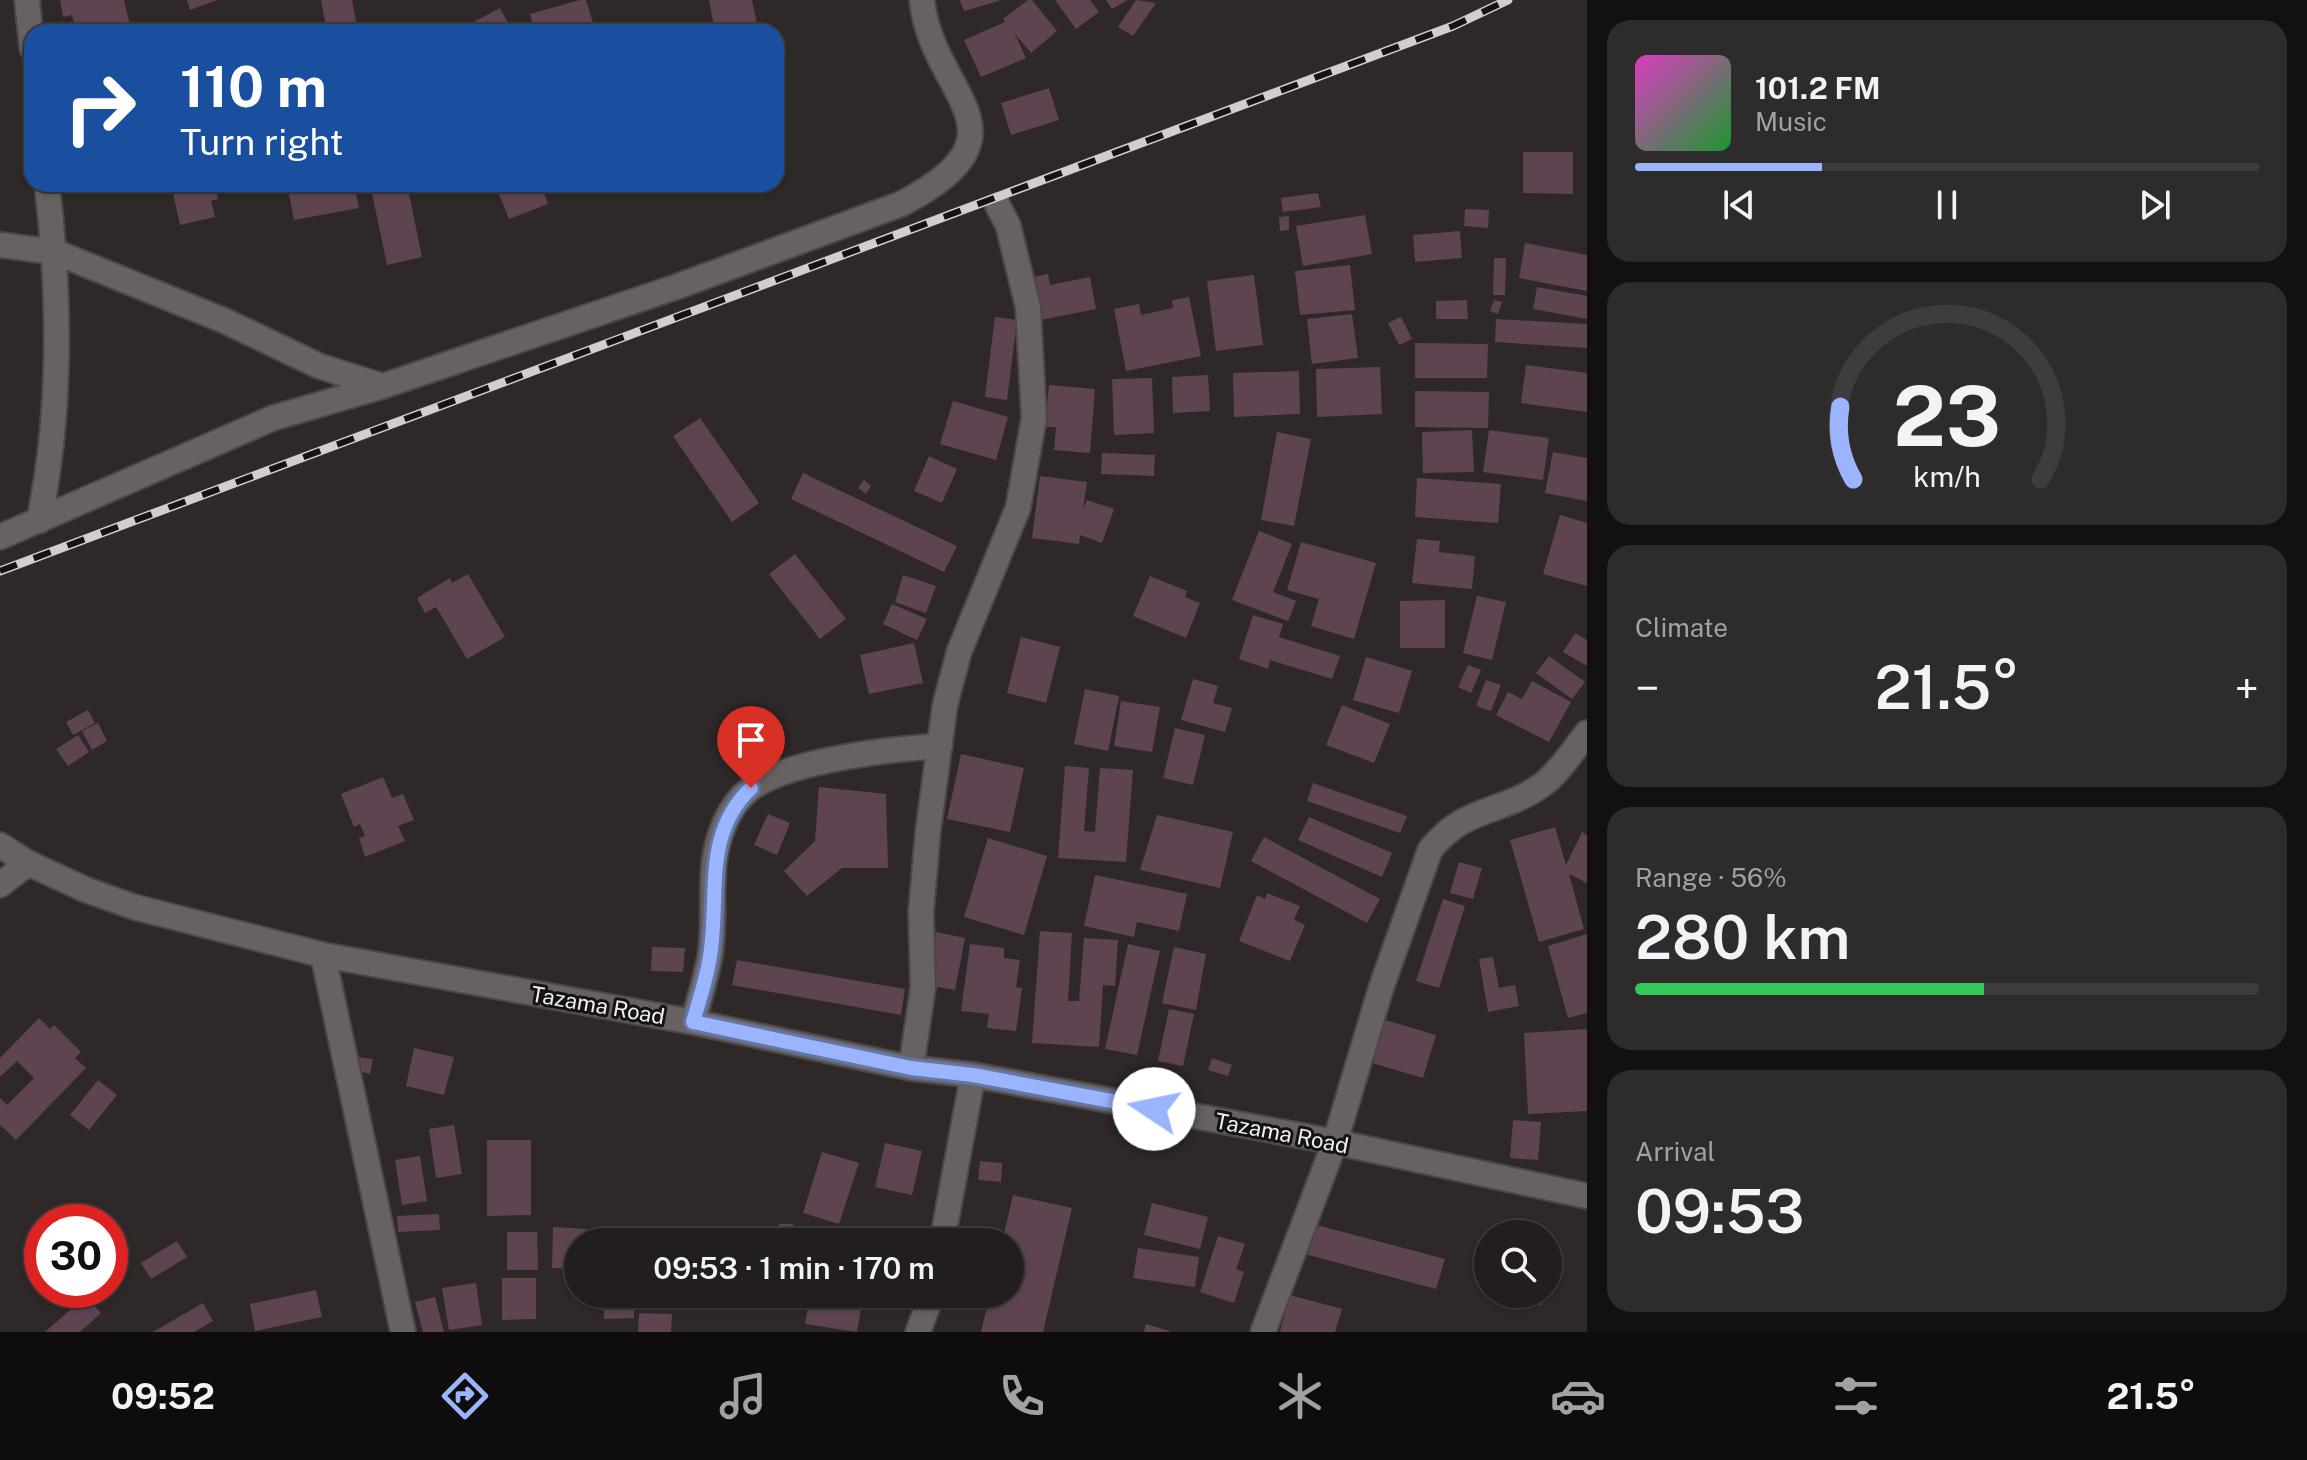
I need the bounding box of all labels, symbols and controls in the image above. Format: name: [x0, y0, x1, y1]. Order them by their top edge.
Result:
text: 110 m: [180, 54, 327, 120]
icon: right: [48, 56, 152, 160]
text: 101.2 FM: [1755, 70, 1880, 106]
text: Music: [1755, 106, 1827, 137]
text: Turn right: [180, 121, 343, 163]
icon: previous: [1717, 183, 1761, 227]
icon: pause: [1925, 183, 1969, 227]
icon: next: [2133, 183, 2177, 227]
text: 23: [1893, 366, 2001, 464]
text: km/h: [1913, 460, 1981, 493]
text: Climate: [1635, 612, 1728, 643]
text: 21.5°: [1875, 652, 2019, 723]
text: −: [1635, 662, 1659, 714]
text: +: [2235, 662, 2259, 714]
pin: [717, 706, 785, 788]
icon: arrive: [729, 718, 773, 762]
text: Range · 56%: [1635, 862, 1787, 893]
text: 280 km: [1635, 902, 1850, 973]
street label: Tazama Road: [529, 980, 667, 1030]
position arrow: [1112, 1067, 1196, 1151]
street label: Tazama Road: [1213, 1107, 1351, 1159]
text: Arrival: [1635, 1136, 1715, 1167]
text: 09:53: [1635, 1176, 1805, 1247]
speed limit sign: 30: [24, 1204, 128, 1308]
map controls: [1474, 1220, 1562, 1308]
button: search: [1474, 1220, 1562, 1308]
text: 09:53 · 1 min · 170 m: [653, 1250, 935, 1286]
icon: directions: [437, 1368, 493, 1424]
icon: music: [715, 1368, 771, 1424]
icon: phone: [994, 1368, 1050, 1424]
icon: climate: [1272, 1368, 1328, 1424]
icon: car: [1550, 1368, 1606, 1424]
icon: filters: [1828, 1368, 1884, 1424]
text: 09:52: [111, 1375, 215, 1417]
text: 21.5°: [2106, 1375, 2196, 1417]

